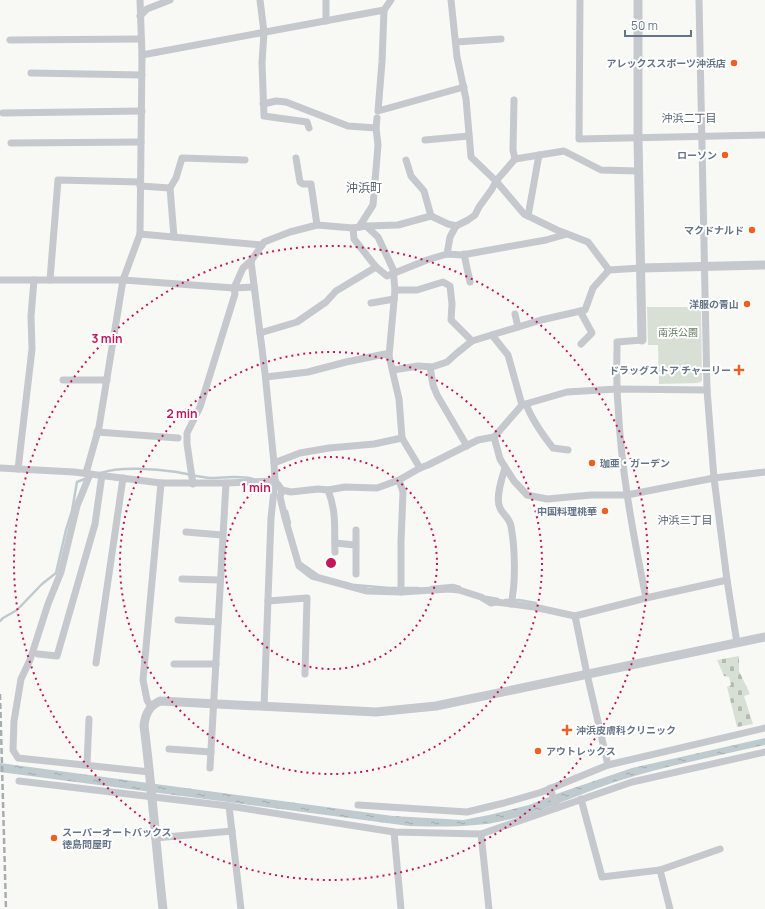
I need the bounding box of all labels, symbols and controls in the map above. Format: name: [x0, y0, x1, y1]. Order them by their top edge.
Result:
scale bar: [625, 12, 691, 38]
text: 50 m: [631, 17, 658, 34]
place label: アレックススポーツ沖浜店: [607, 56, 726, 70]
marker: アレックススポーツ沖浜店: [729, 58, 739, 68]
district label: 沖浜二丁目: [662, 110, 717, 125]
place label: ローソン: [677, 148, 717, 162]
marker: ローソン: [720, 150, 730, 160]
district label: 沖浜町: [346, 179, 382, 196]
place label: マクドナルド: [684, 223, 744, 237]
marker: マクドナルド: [747, 225, 757, 235]
place label: 洋服の青山: [689, 297, 739, 311]
marker: 洋服の青山: [742, 299, 752, 309]
park label: 南浜公園: [658, 325, 698, 339]
text: 3 min: [91, 330, 123, 347]
place label: ドラッグストア チャーリー: [609, 363, 731, 377]
marker: ドラッグストア チャーリー: [734, 365, 744, 375]
text: 2 min: [166, 405, 198, 422]
place label: 珈亜・ガーデン: [600, 456, 670, 470]
marker: 珈亜・ガーデン: [587, 458, 597, 468]
text: 1 min: [241, 479, 271, 496]
place label: 中国料理桃華: [537, 504, 597, 518]
marker: 中国料理桃華: [600, 506, 610, 516]
district label: 沖浜三丁目: [658, 512, 713, 527]
centre of rings: [324, 556, 338, 570]
place label: 沖浜皮膚科クリニック: [576, 723, 676, 737]
marker: 沖浜皮膚科クリニック: [561, 724, 573, 736]
place label: アウトレックス: [546, 744, 616, 758]
marker: アウトレックス: [533, 746, 543, 756]
place label: スーパーオートバックス 徳島問屋町: [62, 825, 172, 851]
marker: スーパーオートバックス 徳島問屋町: [49, 833, 59, 843]

